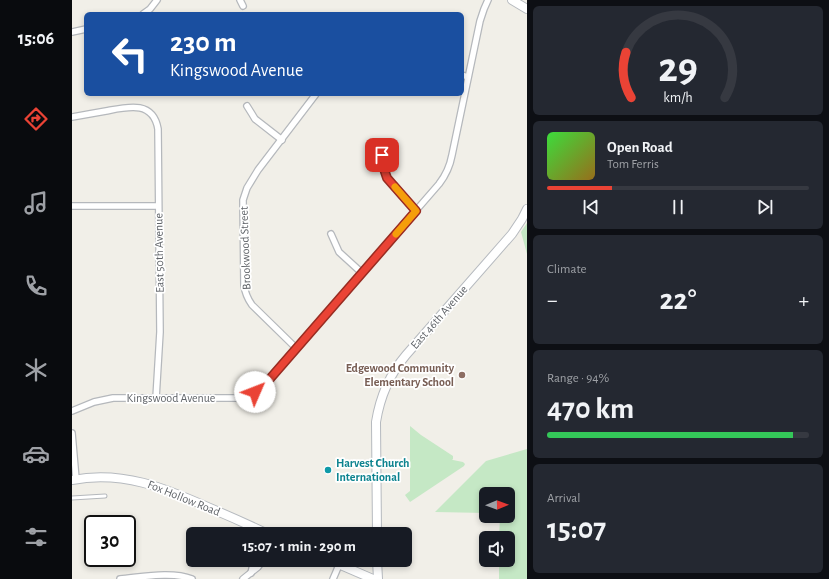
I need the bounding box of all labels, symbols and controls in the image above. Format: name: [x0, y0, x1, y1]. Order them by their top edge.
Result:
icon: left: [104, 28, 156, 80]
text: 230 m: [170, 29, 237, 57]
text: 15:06: [18, 30, 54, 48]
text: 29: [658, 48, 698, 89]
text: Kingswood Avenue: [170, 62, 303, 80]
text: km/h: [663, 91, 693, 105]
icon: directions: [22, 105, 50, 133]
pin: [365, 138, 399, 172]
text: Open Road: [607, 140, 673, 155]
icon: arrive: [371, 144, 393, 166]
text: Tom Ferris: [607, 158, 659, 171]
icon: music: [22, 189, 50, 217]
icon: previous: [580, 196, 602, 218]
icon: pause: [667, 196, 689, 218]
icon: next: [754, 196, 776, 218]
street label: Brookwood Street: [238, 206, 252, 290]
street label: East 50th Avenue: [152, 213, 166, 293]
text: Climate: [547, 263, 586, 276]
icon: phone: [22, 272, 50, 300]
street label: East 46th Avenue: [408, 283, 470, 351]
text: 22°: [659, 285, 697, 315]
text: −: [547, 289, 558, 311]
text: +: [798, 289, 809, 311]
icon: climate: [22, 356, 50, 384]
place label: Edgewood Community Elementary School: [346, 362, 455, 389]
marker: Edgewood Community Elementary School: [457, 370, 467, 380]
position arrow: [234, 371, 276, 413]
text: Range · 94%: [547, 372, 609, 385]
street label: Kingswood Avenue: [127, 392, 215, 404]
text: 470 km: [547, 394, 634, 424]
icon: car: [22, 440, 50, 468]
place label: Harvest Church International: [336, 457, 409, 483]
marker: Harvest Church International: [323, 465, 333, 475]
street label: Fox Hollow Road: [146, 478, 222, 518]
north arrow: [479, 487, 515, 523]
map controls: [479, 487, 515, 567]
text: Arrival: [547, 492, 580, 505]
text: 15:07: [547, 514, 606, 544]
speed limit sign: 30: [84, 515, 136, 567]
icon: filters: [22, 523, 50, 551]
button: sound: [479, 531, 515, 567]
text: 15:07 · 1 min · 290 m: [242, 539, 356, 554]

